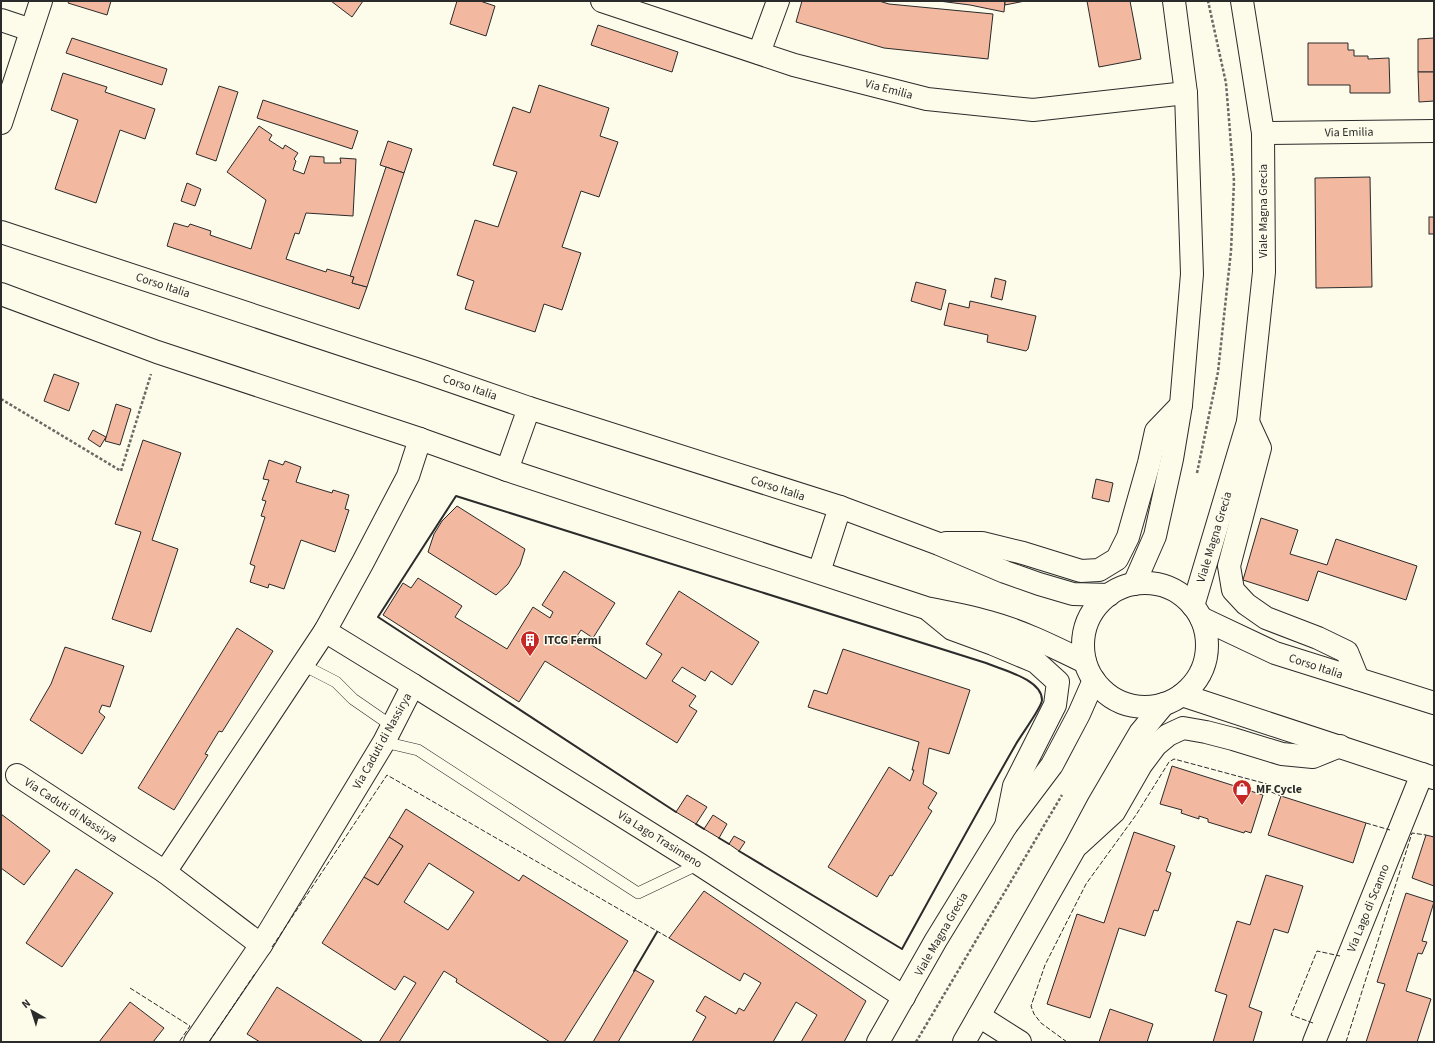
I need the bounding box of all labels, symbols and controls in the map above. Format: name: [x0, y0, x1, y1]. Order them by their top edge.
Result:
street label: Via Emilia: [863, 75, 915, 104]
street label: Via Emilia: [1324, 124, 1374, 141]
street label: Viale Magna Grecia: [1255, 164, 1272, 258]
street label: Corso Italia: [133, 269, 192, 302]
street label: Corso Italia: [440, 370, 499, 405]
street label: Corso Italia: [748, 472, 807, 505]
street label: Viale Magna Grecia: [1193, 490, 1236, 585]
building icon: ITCG Fermi: [519, 629, 541, 657]
place label: ITCG Fermi: [544, 632, 601, 649]
street label: Corso Italia: [1286, 650, 1345, 683]
street label: Via Caduti di Nassirya: [349, 690, 416, 793]
street label: Via Caduti di Nassirya: [21, 774, 121, 847]
shop icon: MF Cycle: [1231, 778, 1253, 806]
place label: MF Cycle: [1256, 781, 1302, 798]
street label: Via Lago Trasimeno: [614, 807, 705, 872]
street label: Via Lago di Scanno: [1343, 862, 1394, 955]
street label: Viale Magna Grecia: [910, 889, 972, 979]
north arrow: [12, 991, 52, 1031]
text: N: [18, 995, 34, 1012]

